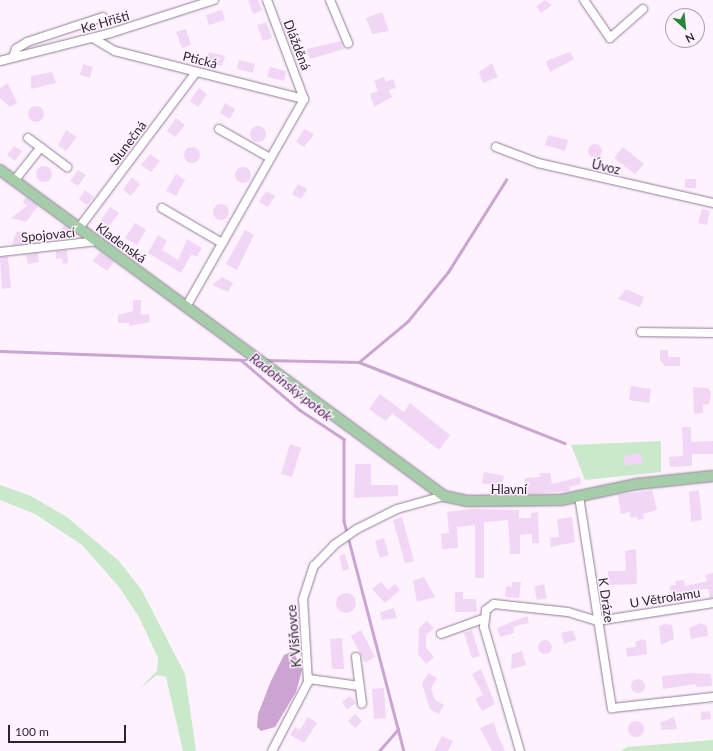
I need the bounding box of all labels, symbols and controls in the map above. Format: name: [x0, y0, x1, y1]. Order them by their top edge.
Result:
street label: Ke Hřišti: [79, 8, 131, 36]
north arrow: [665, 8, 705, 48]
street label: Dlážděná: [280, 18, 314, 72]
text: N: [683, 31, 697, 46]
street label: Ptická: [181, 48, 219, 72]
street label: Slunečná: [106, 118, 150, 168]
street label: Úvoz: [590, 156, 622, 178]
street label: Kladenská: [93, 220, 149, 266]
street label: Spojovací: [20, 224, 76, 246]
water label: Radotínský potok: [246, 349, 336, 425]
street label: Hlavní: [491, 481, 527, 497]
street label: K Dráze: [595, 576, 617, 624]
street label: U Větrolamu: [628, 585, 702, 611]
street label: K Višňovce: [283, 604, 305, 668]
scale bar: [10, 717, 128, 743]
text: 100 m: [15, 724, 49, 739]

